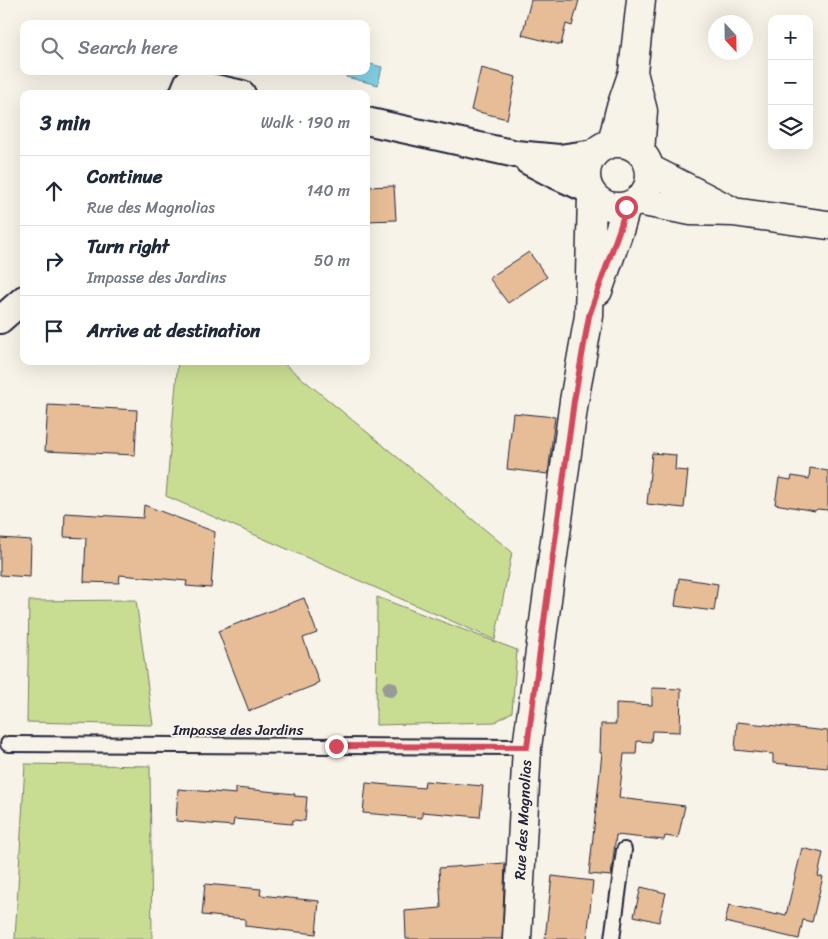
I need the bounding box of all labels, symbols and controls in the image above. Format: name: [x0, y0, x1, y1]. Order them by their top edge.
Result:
north arrow: [708, 15, 753, 60]
map controls: [768, 15, 813, 150]
button: +: [768, 15, 813, 60]
search box: [20, 20, 370, 75]
text: Search here: [78, 31, 178, 64]
icon: search: [38, 34, 66, 62]
button: −: [768, 60, 813, 105]
text: 3 min: [40, 104, 90, 142]
button: layers: [768, 105, 813, 150]
text: Walk · 190 m: [261, 108, 350, 137]
text: Continue: [87, 160, 163, 193]
text: 140 m: [307, 176, 350, 205]
icon: ahead: [40, 177, 68, 205]
text: Rue des Magnolias: [87, 193, 215, 222]
route start: [615, 196, 638, 219]
text: Turn right: [87, 230, 169, 263]
text: 50 m: [314, 246, 350, 275]
icon: right: [40, 247, 68, 275]
text: Impasse des Jardins: [87, 263, 226, 292]
text: Arrive at destination: [87, 314, 260, 347]
icon: arrive: [40, 317, 68, 345]
street label: Impasse des Jardins: [172, 717, 303, 743]
route end: [325, 735, 348, 758]
street label: Rue des Magnolias: [507, 759, 539, 881]

